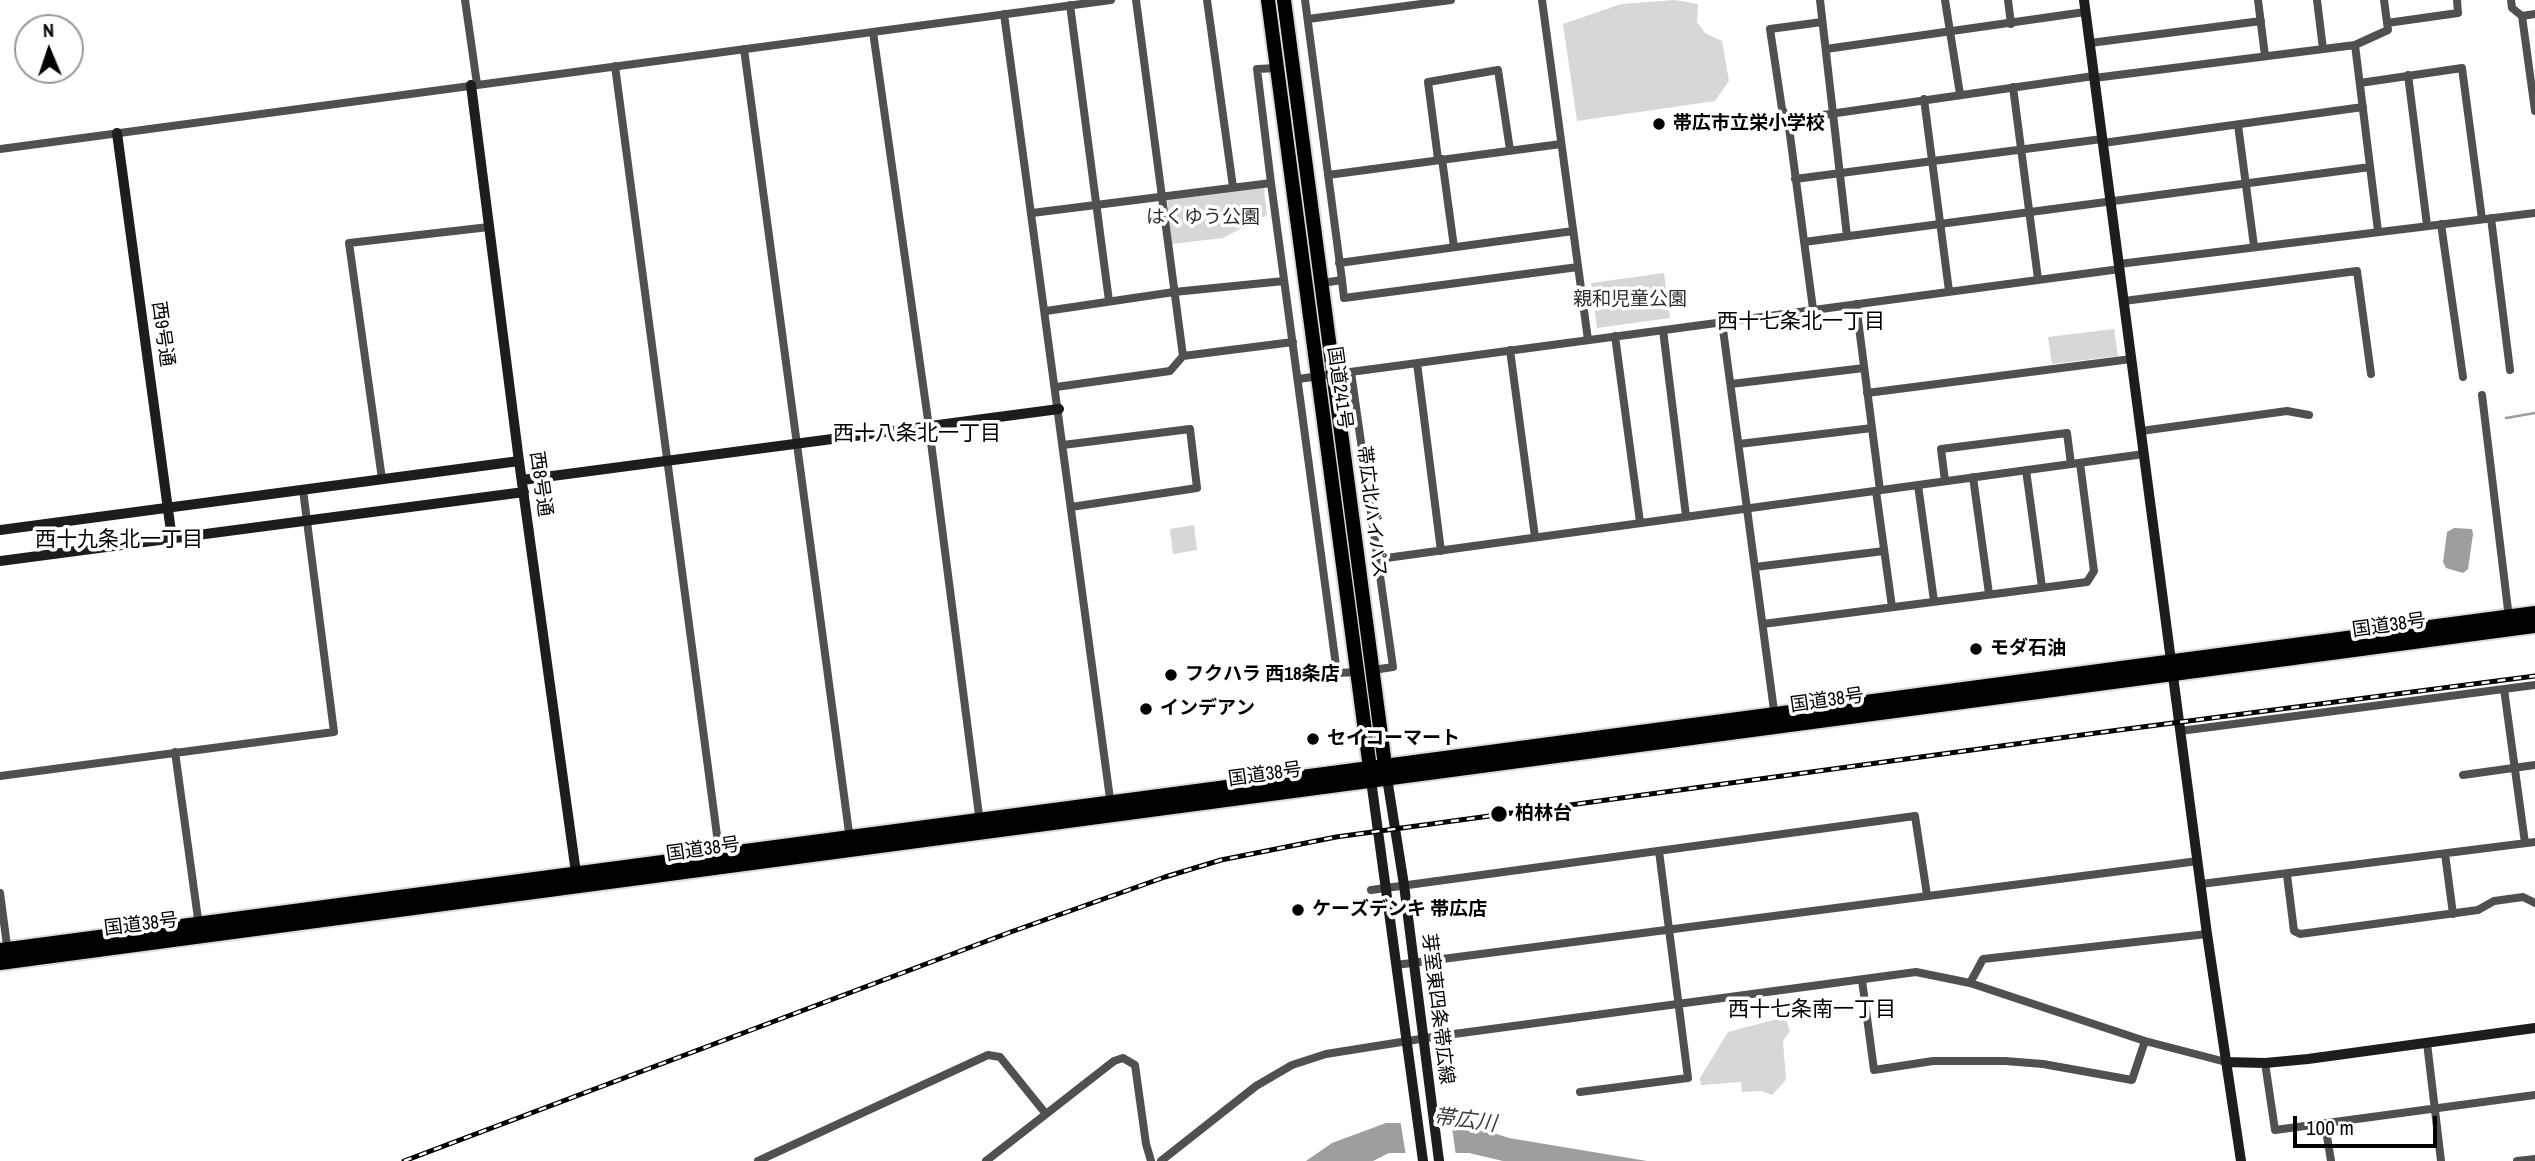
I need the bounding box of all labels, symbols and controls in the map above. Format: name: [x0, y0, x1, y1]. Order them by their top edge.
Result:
north arrow: [14, 14, 84, 84]
text: N: [42, 17, 54, 43]
place label: 帯広市立栄小学校: [1673, 113, 1825, 135]
marker: 帯広市立栄小学校: [1651, 116, 1667, 132]
park label: はくゆう公園: [1146, 207, 1260, 229]
park label: 親和児童公園: [1573, 289, 1687, 311]
street label: 西9号通: [146, 300, 178, 368]
district label: 西十七条北一丁目: [1717, 309, 1885, 335]
street label: 国道241号: [1322, 345, 1356, 431]
district label: 西十八条北一丁目: [833, 421, 1001, 447]
street label: 帯広北バイパス: [1352, 445, 1390, 579]
street label: 西8号通: [524, 450, 556, 518]
district label: 西十九条北一丁目: [35, 527, 203, 553]
street label: 国道38号: [2351, 610, 2427, 642]
place label: モダ石油: [1990, 638, 2066, 660]
marker: モダ石油: [1968, 641, 1984, 657]
place label: フクハラ 西18条店: [1185, 664, 1340, 686]
marker: フクハラ 西18条店: [1163, 667, 1179, 683]
street label: 国道38号: [1789, 685, 1865, 717]
place label: インデアン: [1160, 698, 1255, 720]
marker: インデアン: [1138, 701, 1154, 717]
place label: セイコーマート: [1327, 728, 1460, 750]
marker: セイコーマート: [1305, 731, 1321, 747]
street label: 国道38号: [1227, 759, 1303, 791]
place label: 柏林台: [1515, 803, 1572, 825]
marker: 柏林台: [1489, 804, 1509, 824]
street label: 国道38号: [665, 834, 741, 866]
place label: ケーズデンキ 帯広店: [1312, 899, 1487, 921]
marker: ケーズデンキ 帯広店: [1290, 902, 1306, 918]
street label: 国道38号: [103, 909, 179, 941]
street label: 芽室東四条帯広線: [1416, 932, 1458, 1086]
district label: 西十七条南一丁目: [1728, 997, 1896, 1023]
scale bar: [2297, 1102, 2440, 1146]
water label: 帯広川: [1432, 1105, 1498, 1137]
text: 100 m: [2306, 1113, 2354, 1142]

